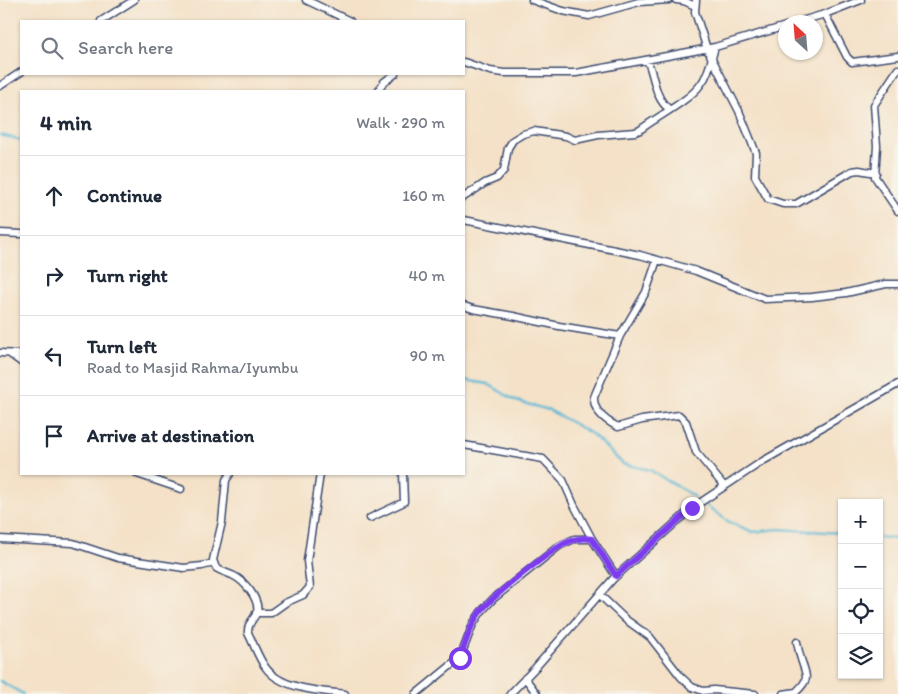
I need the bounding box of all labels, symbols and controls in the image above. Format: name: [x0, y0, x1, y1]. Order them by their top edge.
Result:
north arrow: [778, 15, 823, 60]
search box: [20, 20, 465, 75]
icon: search: [38, 34, 66, 62]
text: Search here: [78, 36, 173, 59]
text: 4 min: [40, 110, 92, 135]
text: Walk · 290 m: [356, 113, 445, 132]
icon: ahead: [40, 182, 68, 210]
text: Continue: [87, 184, 162, 207]
text: 160 m: [402, 186, 445, 205]
icon: right: [40, 262, 68, 290]
text: Turn right: [87, 264, 168, 287]
text: 40 m: [408, 266, 445, 285]
text: Turn left: [87, 335, 157, 358]
icon: left: [40, 342, 68, 370]
text: 90 m: [410, 346, 445, 365]
text: Road to Masjid Rahma/Iyumbu: [87, 358, 298, 377]
icon: arrive: [40, 422, 68, 450]
text: Arrive at destination: [87, 424, 254, 447]
route end: [681, 497, 704, 520]
map controls: [838, 499, 883, 679]
button: +: [838, 499, 883, 544]
button: −: [838, 544, 883, 589]
button: locate: [838, 589, 883, 634]
button: layers: [838, 634, 883, 679]
route start: [449, 647, 472, 670]

